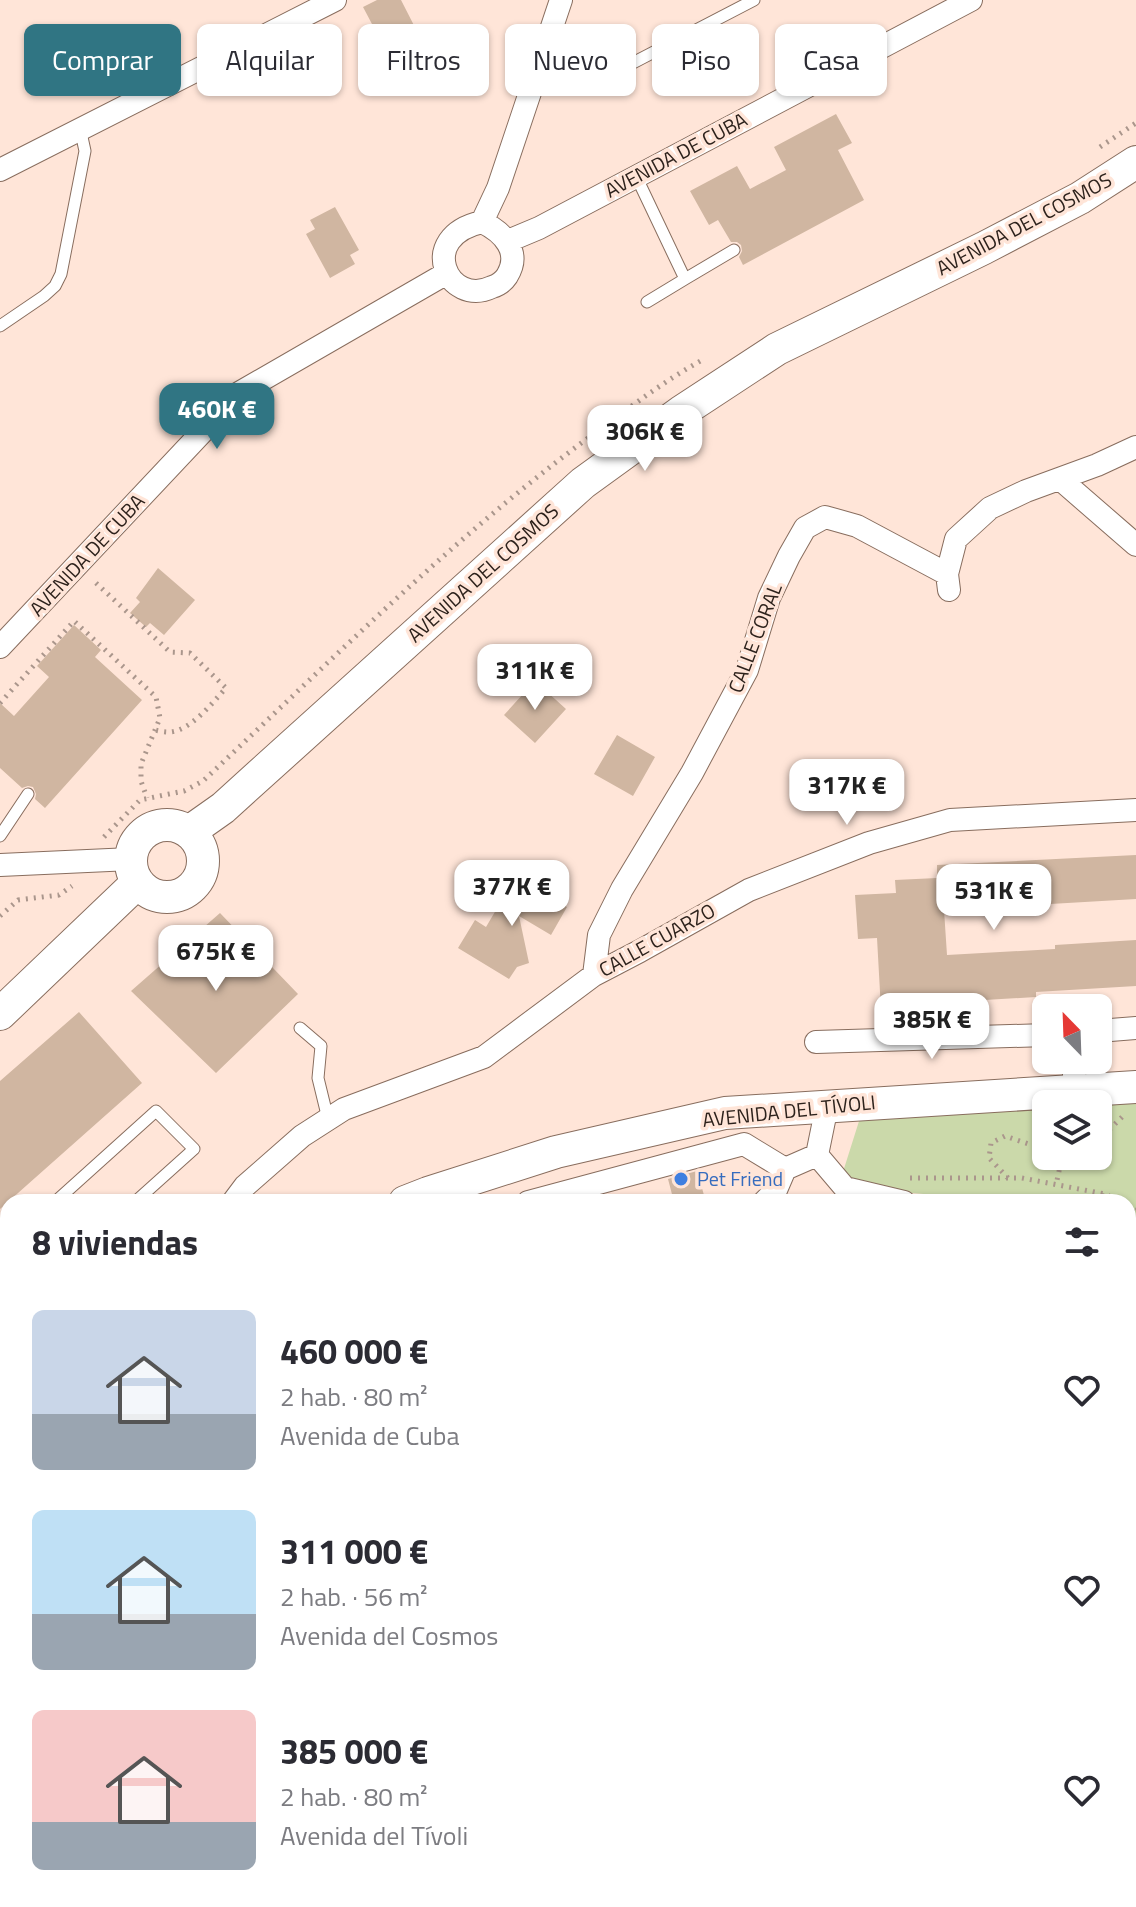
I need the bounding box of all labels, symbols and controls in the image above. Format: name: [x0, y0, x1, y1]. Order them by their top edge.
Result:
chip: Comprar: [24, 24, 181, 96]
chip: Alquilar: [197, 24, 342, 96]
chip: Filtros: [358, 24, 489, 96]
chip: Nuevo: [505, 24, 636, 96]
chip: Piso: [652, 24, 759, 96]
chip: Casa: [775, 24, 887, 96]
street label: AVENIDA DE CUBA: [599, 104, 753, 205]
street label: AVENIDA DEL COSMOS: [930, 164, 1117, 283]
pin: 460K €: [152, 383, 282, 451]
text: 460K €: [177, 389, 257, 428]
pin: 306K €: [580, 405, 710, 473]
text: 306K €: [605, 411, 685, 450]
street label: AVENIDA DE CUBA: [22, 486, 152, 623]
street label: AVENIDA DEL COSMOS: [400, 496, 565, 649]
street label: CALLE CORAL: [719, 578, 790, 697]
pin: 311K €: [470, 644, 600, 712]
text: 311K €: [495, 650, 575, 689]
pin: 317K €: [782, 759, 912, 827]
text: 317K €: [807, 765, 887, 804]
pin: 377K €: [447, 860, 577, 928]
pin: 531K €: [929, 864, 1059, 932]
text: 377K €: [472, 866, 552, 905]
text: 531K €: [954, 870, 1034, 909]
street label: CALLE CUARZO: [593, 895, 721, 984]
pin: 675K €: [151, 925, 281, 993]
text: 675K €: [176, 931, 256, 970]
pin: 385K €: [867, 993, 997, 1061]
north arrow: [1032, 994, 1112, 1074]
map controls: [1032, 994, 1112, 1170]
text: 385K €: [892, 999, 972, 1038]
street label: AVENIDA DEL TÍVOLI: [701, 1086, 877, 1135]
button: layers: [1032, 1090, 1112, 1170]
place label: Pet Friend: [697, 1163, 783, 1194]
marker: Pet Friend: [672, 1170, 690, 1188]
text: 8 viviendas: [32, 1216, 198, 1268]
icon: filters: [1060, 1220, 1104, 1264]
text: 460 000 €: [280, 1325, 428, 1377]
icon: home: [96, 1342, 192, 1438]
icon: heart: [1060, 1368, 1104, 1412]
text: 2 hab. · 80 m²: [280, 1377, 428, 1416]
text: Avenida de Cuba: [280, 1416, 460, 1455]
text: 311 000 €: [280, 1525, 428, 1577]
icon: home: [96, 1542, 192, 1638]
icon: heart: [1060, 1568, 1104, 1612]
text: 2 hab. · 56 m²: [280, 1577, 428, 1616]
text: Avenida del Cosmos: [280, 1616, 498, 1655]
text: 385 000 €: [280, 1725, 428, 1777]
icon: home: [96, 1742, 192, 1838]
icon: heart: [1060, 1768, 1104, 1812]
text: 2 hab. · 80 m²: [280, 1777, 428, 1816]
text: Avenida del Tívoli: [280, 1816, 468, 1855]

